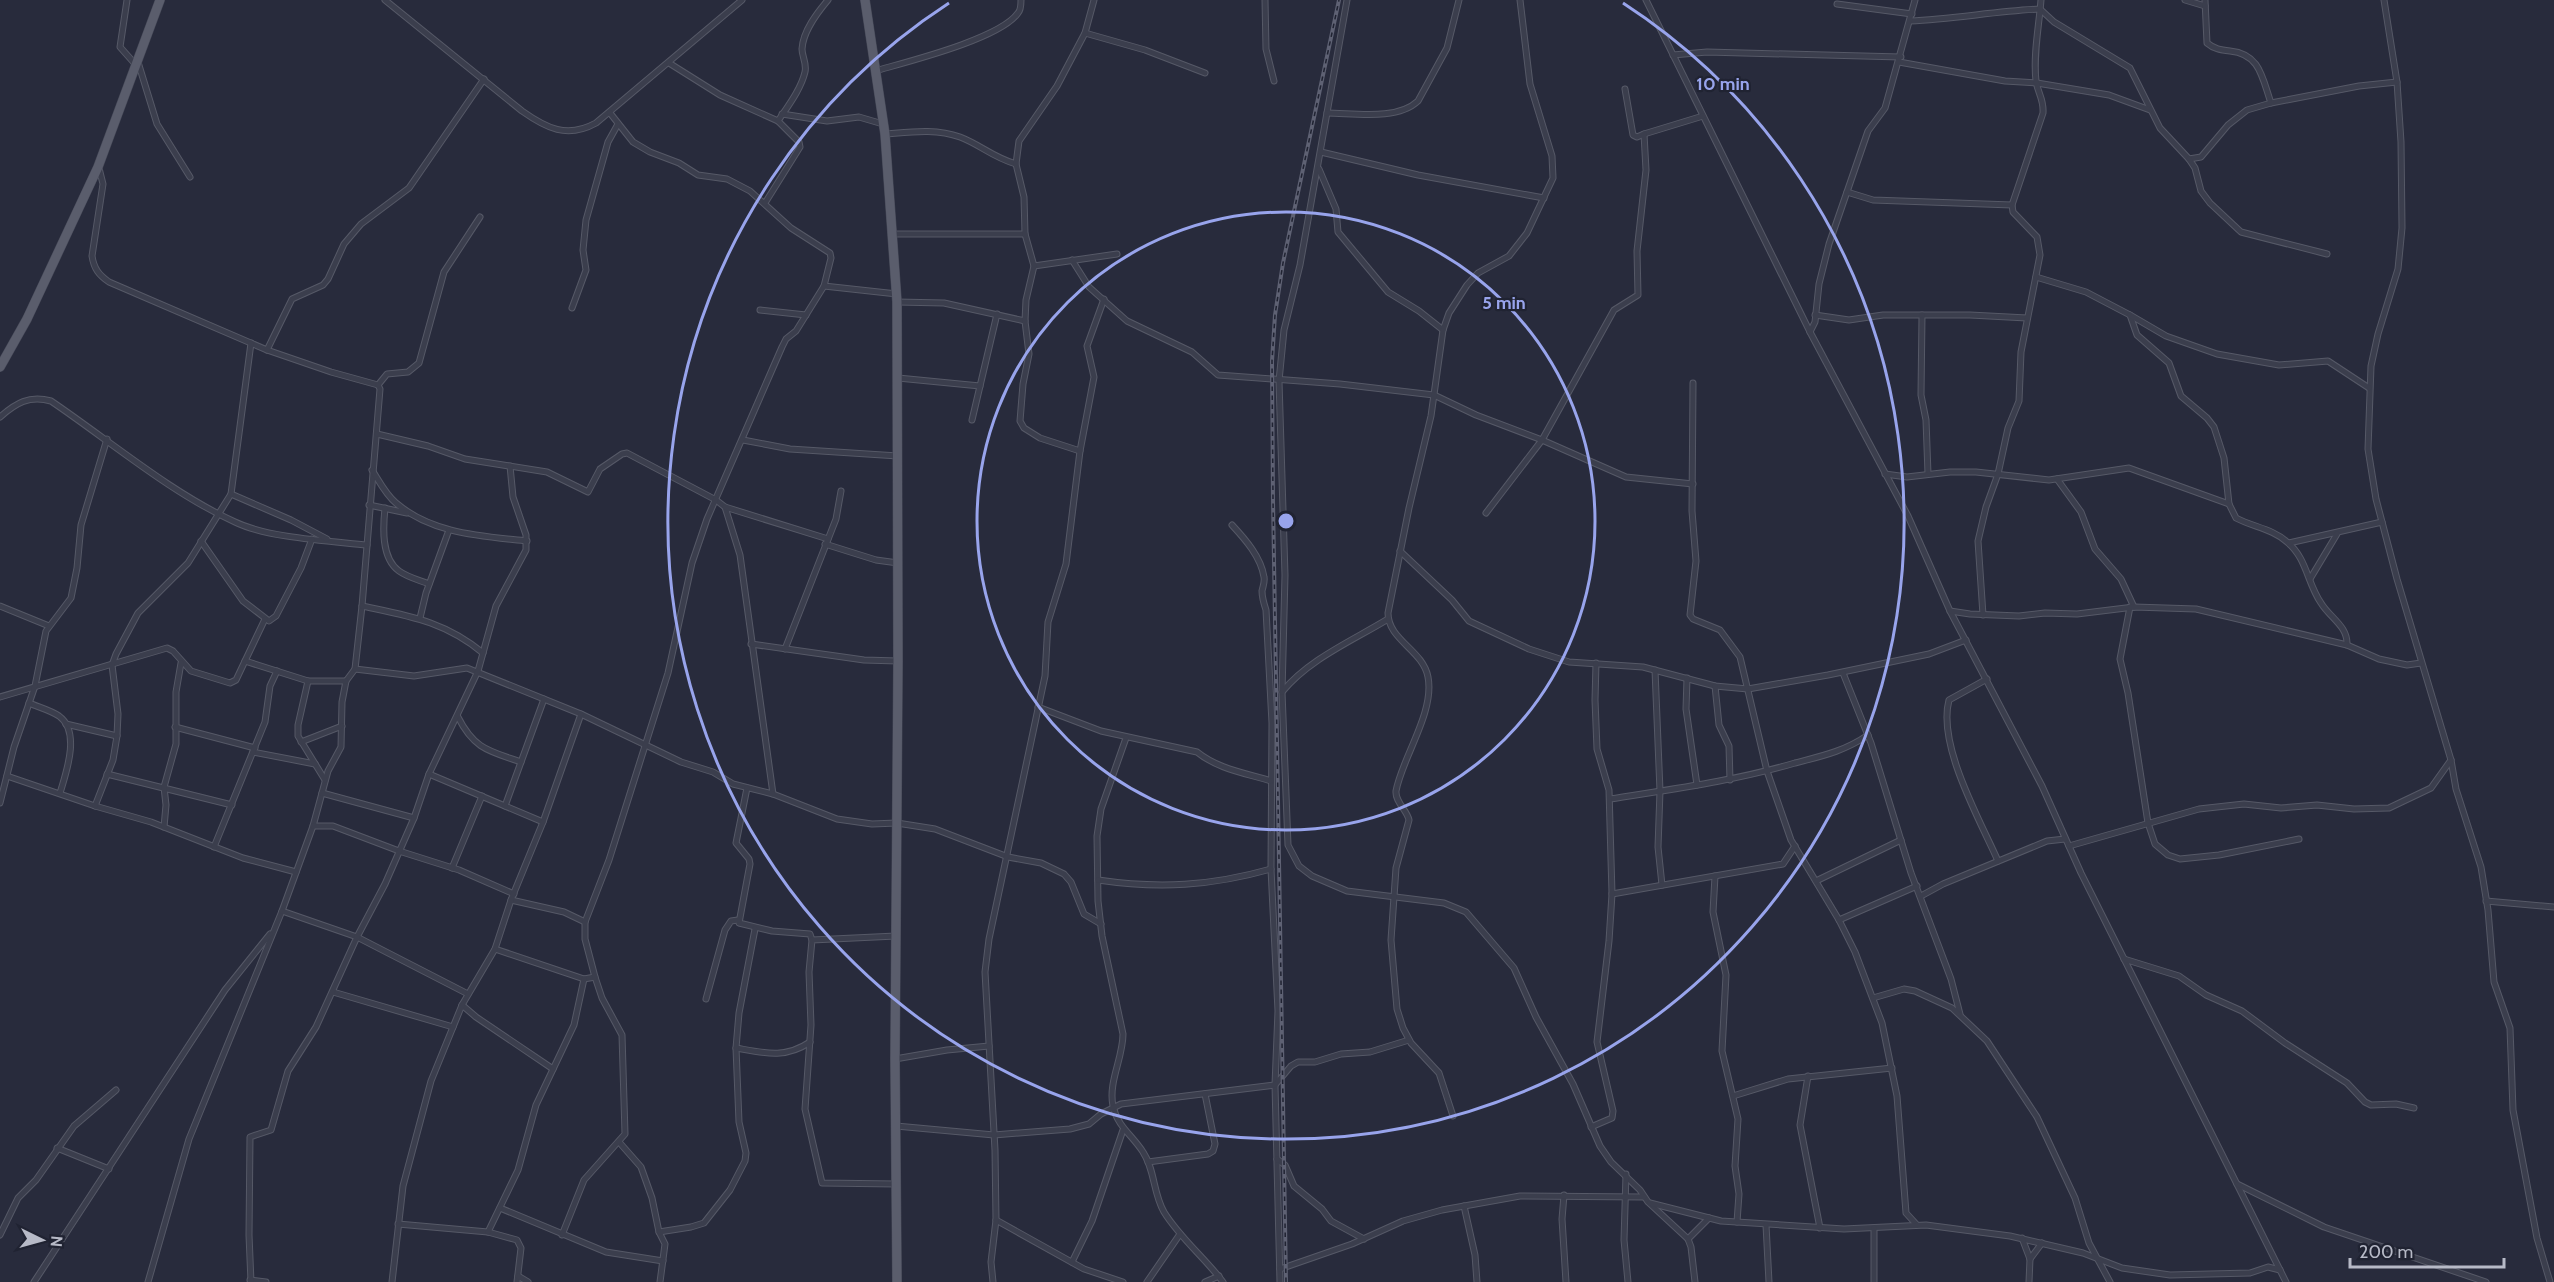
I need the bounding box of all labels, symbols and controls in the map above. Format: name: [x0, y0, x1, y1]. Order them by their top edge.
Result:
text: 10 min: [1696, 73, 1750, 95]
text: 5 min: [1482, 292, 1526, 314]
centre of rings: [1276, 511, 1296, 531]
north arrow: [12, 1210, 72, 1270]
scale bar: [2350, 1231, 2504, 1269]
text: N: [46, 1235, 66, 1248]
text: 200 m: [2359, 1241, 2413, 1263]

